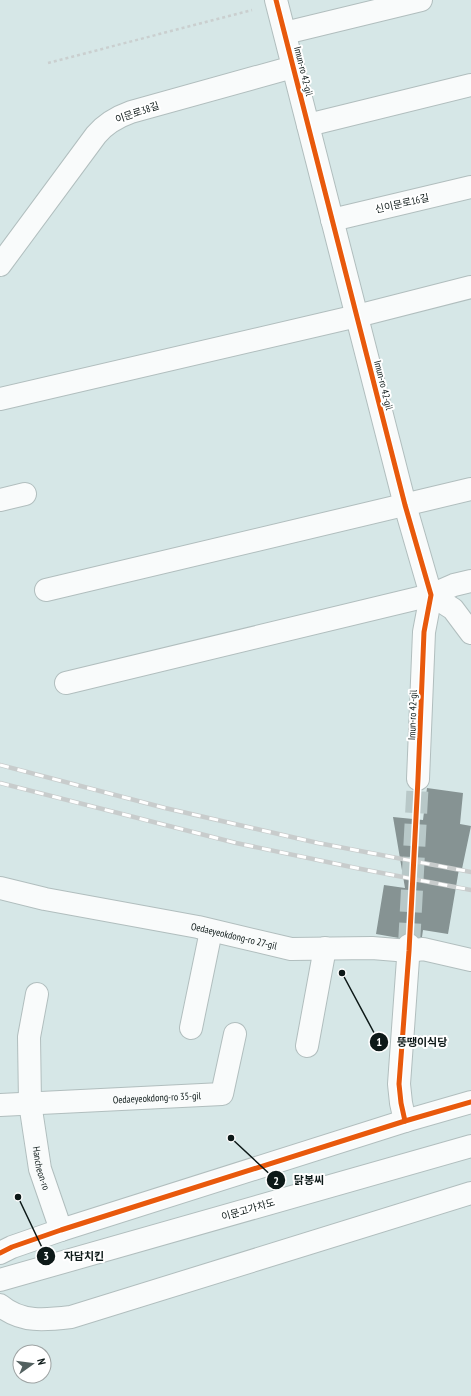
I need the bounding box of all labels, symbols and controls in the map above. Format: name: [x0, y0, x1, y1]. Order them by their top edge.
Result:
street label: Imun-ro 42-gil: [291, 45, 316, 98]
street label: 이문로38길: [113, 99, 161, 126]
street label: 신이문로16길: [374, 191, 430, 216]
street label: Imun-ro 42-gil: [371, 359, 396, 412]
street label: Imun-ro 42-gil: [405, 689, 420, 740]
street label: Oedaeyeokdong-ro 27-gil: [190, 920, 279, 953]
callout: 뚱땡이식당: [369, 1031, 455, 1054]
text: 1: [376, 1034, 382, 1049]
text: 뚱땡이식당: [397, 1035, 447, 1049]
street label: Oedaeyeokdong-ro 35-gil: [112, 1089, 202, 1106]
street label: Hancheon-ro: [30, 1146, 53, 1192]
callout: 닭봉씨: [266, 1169, 332, 1192]
text: 2: [273, 1173, 279, 1188]
text: 닭봉씨: [294, 1173, 324, 1187]
street label: 이문고가차도: [220, 1196, 276, 1223]
callout: 자담치킨: [36, 1245, 112, 1268]
text: 3: [43, 1248, 49, 1263]
text: 자담치킨: [64, 1249, 104, 1263]
north arrow: [12, 1344, 52, 1384]
text: N: [34, 1357, 49, 1366]

